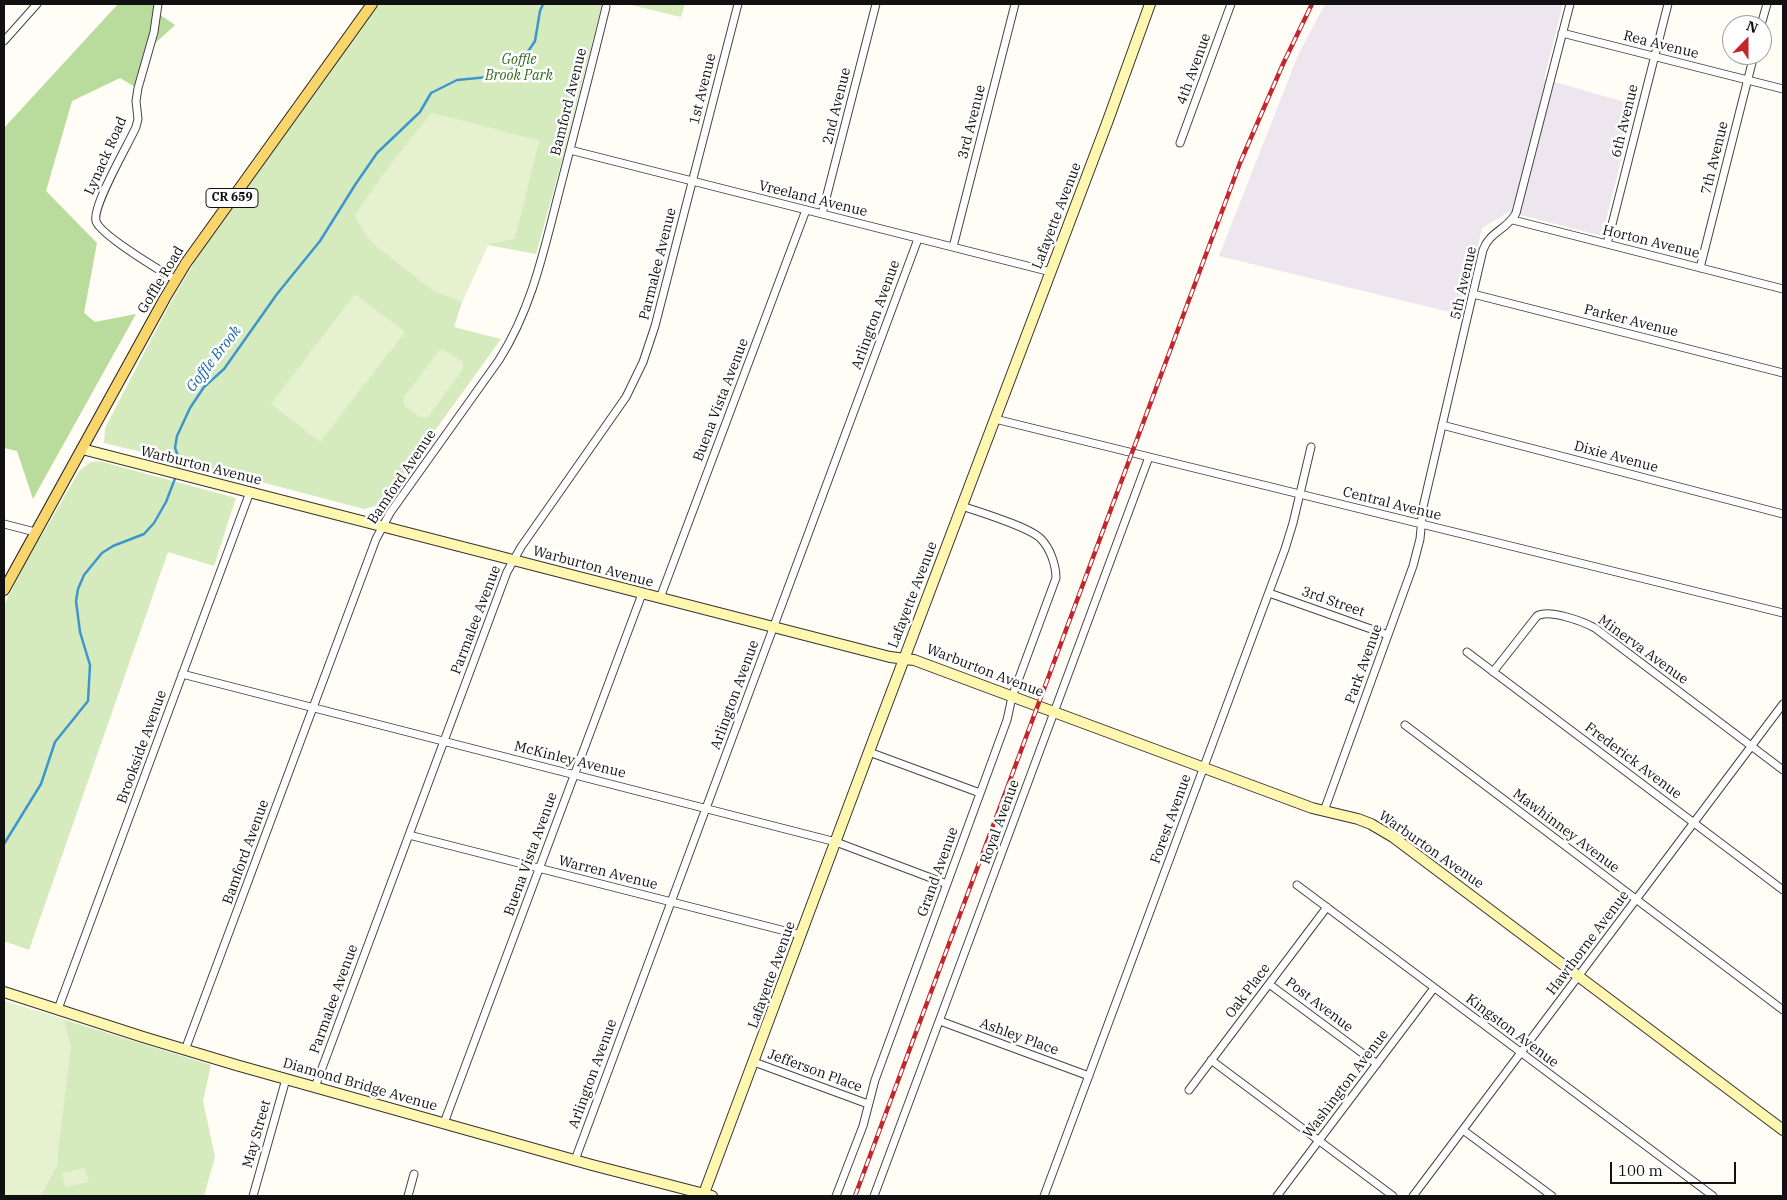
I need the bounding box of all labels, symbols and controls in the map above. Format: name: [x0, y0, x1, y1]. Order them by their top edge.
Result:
north arrow: [1722, 15, 1772, 65]
text: N: [1744, 17, 1761, 37]
street label: Rea Avenue: [1622, 28, 1700, 62]
street label: 4th Avenue: [1173, 31, 1215, 107]
street label: Bamford Avenue: [548, 47, 590, 157]
park label: Goffle Brook Park: [485, 52, 553, 84]
street label: 1st Avenue: [686, 52, 720, 126]
street label: 2nd Avenue: [819, 66, 855, 146]
street label: 3rd Avenue: [955, 83, 989, 161]
street label: 6th Avenue: [1608, 83, 1642, 159]
street label: Lynack Road: [81, 114, 131, 198]
street label: 7th Avenue: [1698, 120, 1732, 196]
street label: Lafayette Avenue: [1029, 160, 1085, 272]
street label: Vreeland Avenue: [757, 177, 869, 221]
road number: CR 659: [206, 188, 258, 208]
street label: Parmalee Avenue: [636, 206, 680, 322]
street label: Horton Avenue: [1601, 222, 1701, 262]
street label: Goffle Road: [134, 243, 188, 317]
street label: 5th Avenue: [1447, 245, 1481, 321]
street label: Arlington Avenue: [848, 258, 904, 372]
street label: Parker Avenue: [1582, 301, 1680, 341]
water label: Goffle Brook: [183, 322, 245, 396]
street label: Buena Vista Avenue: [690, 336, 752, 464]
street label: Bamford Avenue: [364, 427, 440, 527]
street label: Dixie Avenue: [1572, 438, 1660, 476]
street label: Warburton Avenue: [139, 443, 263, 489]
street label: Central Avenue: [1341, 484, 1443, 524]
street label: Lafayette Avenue: [885, 539, 941, 651]
street label: Warburton Avenue: [531, 543, 655, 591]
street label: Parmalee Avenue: [448, 563, 504, 677]
street label: 3rd Street: [1299, 583, 1367, 621]
street label: Minerva Avenue: [1595, 612, 1691, 688]
street label: Park Avenue: [1342, 622, 1386, 706]
street label: Arlington Avenue: [707, 638, 763, 752]
street label: Warburton Avenue: [924, 641, 1046, 701]
street label: Brookside Avenue: [114, 688, 170, 806]
street label: Frederick Avenue: [1581, 719, 1685, 803]
street label: McKinley Avenue: [513, 738, 627, 782]
street label: Forest Avenue: [1147, 772, 1195, 866]
street label: Royal Avenue: [977, 777, 1023, 867]
street label: Mawhinney Avenue: [1509, 785, 1623, 877]
street label: Buena Vista Avenue: [501, 790, 561, 918]
street label: Bamford Avenue: [219, 797, 273, 907]
street label: Warburton Avenue: [1375, 808, 1487, 892]
street label: Grand Avenue: [914, 825, 962, 919]
street label: Warren Avenue: [557, 853, 659, 893]
street label: Hawthorne Avenue: [1543, 888, 1633, 998]
street label: Lafayette Avenue: [745, 919, 799, 1031]
street label: Parmalee Avenue: [306, 942, 362, 1056]
street label: Oak Place: [1222, 960, 1274, 1022]
street label: Post Avenue: [1282, 974, 1356, 1036]
street label: Kingston Avenue: [1462, 991, 1562, 1071]
street label: Ashley Place: [977, 1015, 1061, 1059]
street label: Arlington Avenue: [565, 1017, 621, 1131]
street label: Washington Avenue: [1300, 1027, 1392, 1141]
street label: Jefferson Place: [766, 1046, 864, 1096]
street label: Diamond Bridge Avenue: [281, 1055, 439, 1115]
street label: May Street: [239, 1098, 275, 1170]
scale bar: [1612, 1152, 1738, 1184]
text: 100 m: [1618, 1161, 1663, 1180]

